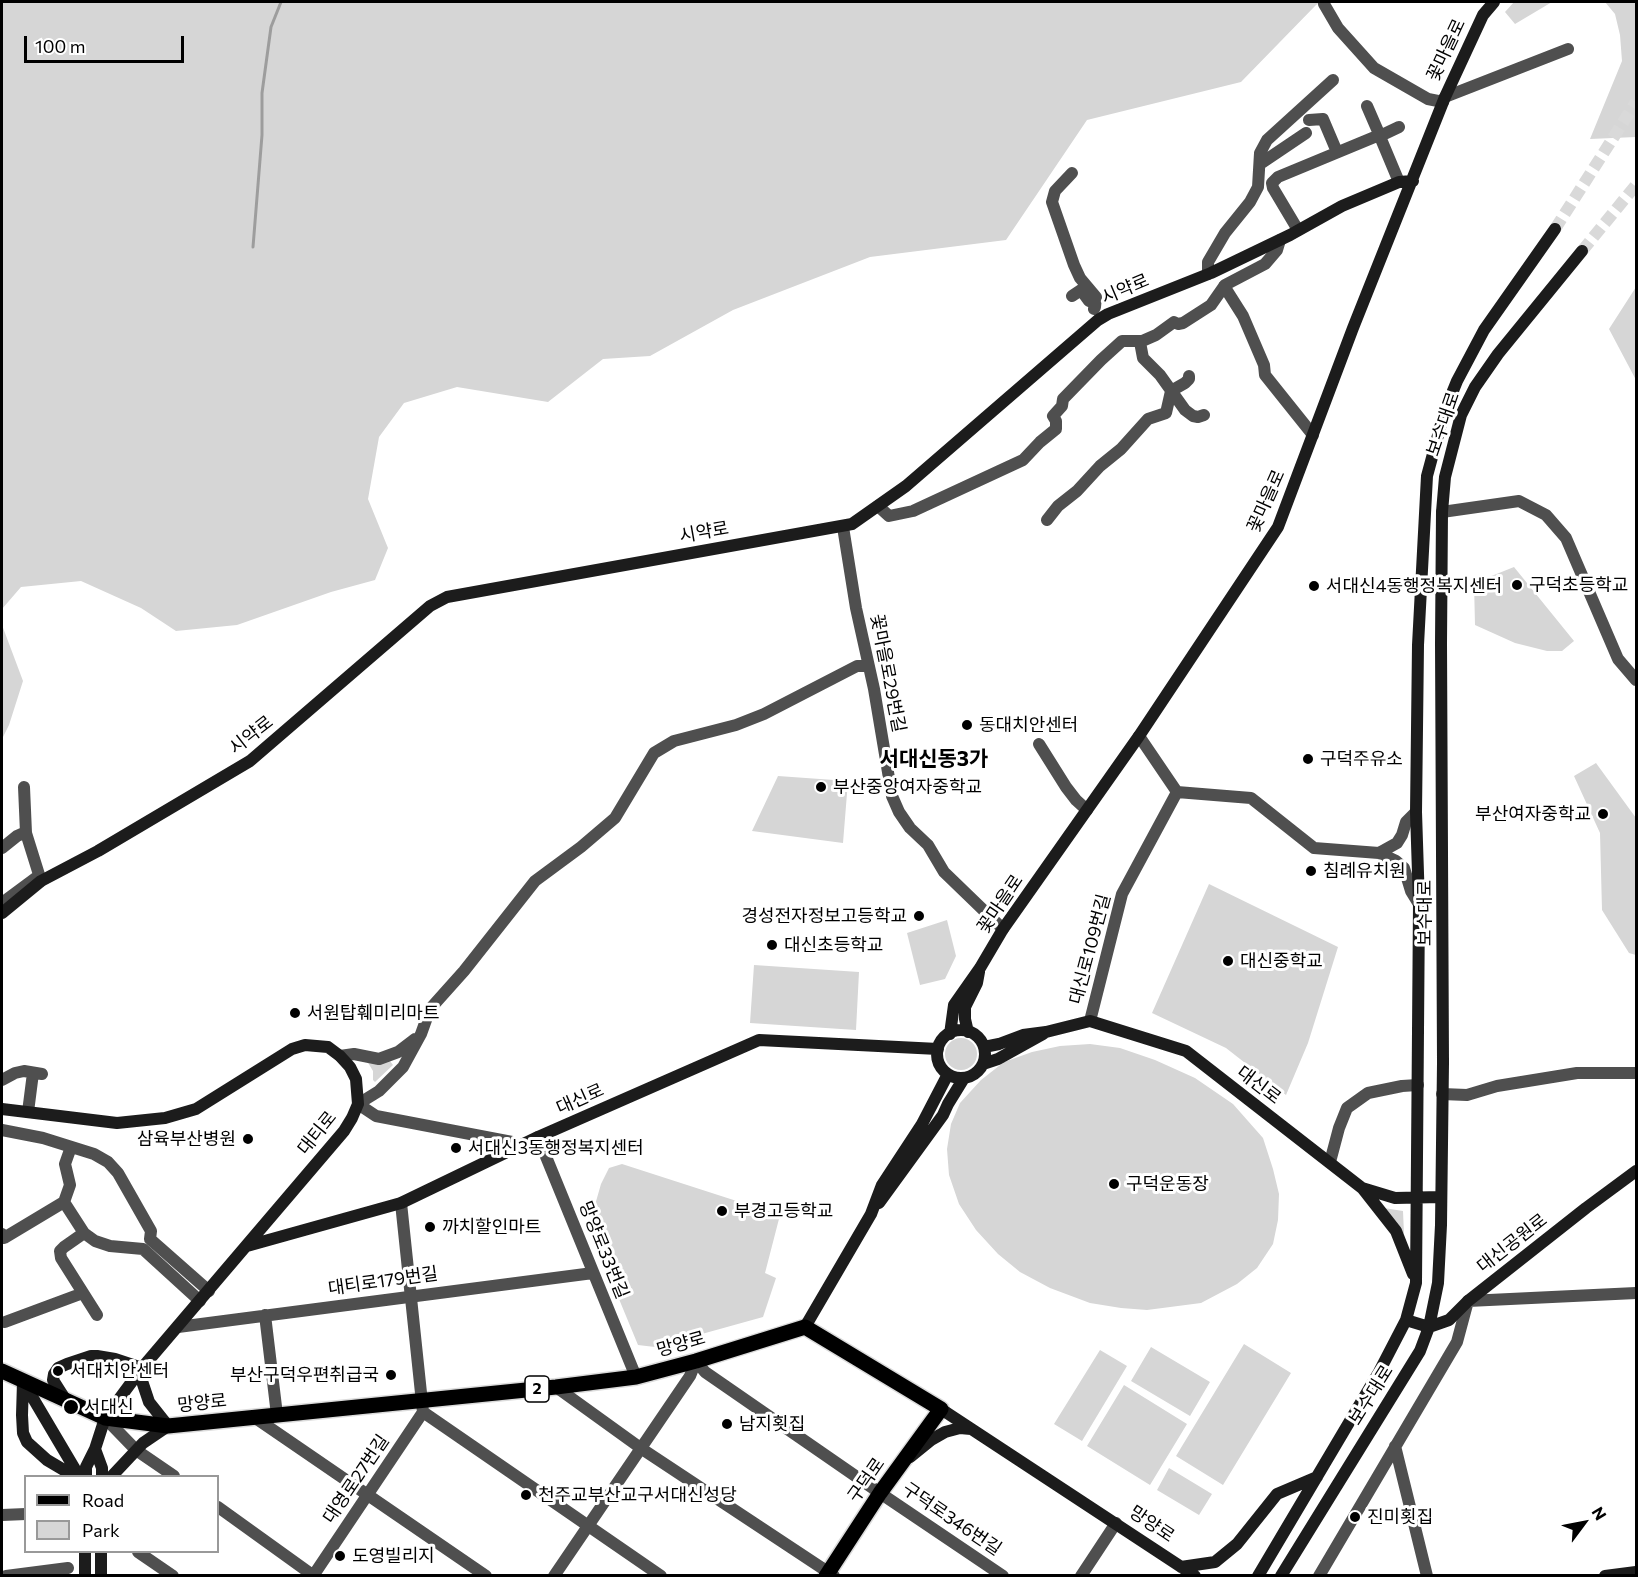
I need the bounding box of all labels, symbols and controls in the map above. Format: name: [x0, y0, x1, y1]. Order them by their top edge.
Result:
street label: 꽃마을로: [1422, 15, 1470, 85]
scale bar: [27, 24, 188, 62]
text: 100 m: [35, 35, 85, 57]
street label: 시약로: [1098, 269, 1152, 309]
street label: 보수대로: [1422, 389, 1464, 459]
street label: 꽃마을로: [1243, 466, 1289, 536]
street label: 시약로: [678, 517, 730, 547]
place label: 구덕초등학교: [1529, 574, 1628, 596]
place label: 서대신4동행정복지센터: [1326, 575, 1502, 597]
marker: 구덕초등학교: [1510, 578, 1524, 592]
marker: 서대신4동행정복지센터: [1307, 579, 1321, 593]
street label: 꽃마을로29번길: [866, 612, 910, 734]
street label: 시약로: [225, 711, 277, 759]
place label: 동대치안센터: [979, 714, 1078, 736]
marker: 동대치안센터: [960, 718, 974, 732]
district label: 서대신동3가: [880, 746, 988, 772]
place label: 구덕주유소: [1320, 748, 1403, 770]
marker: 구덕주유소: [1301, 752, 1315, 766]
place label: 부산중앙여자중학교: [833, 776, 982, 798]
marker: 부산중앙여자중학교: [814, 780, 828, 794]
place label: 부산여자중학교: [1475, 803, 1591, 825]
marker: 부산여자중학교: [1596, 807, 1610, 821]
place label: 침례유치원: [1323, 860, 1406, 882]
marker: 침례유치원: [1304, 864, 1318, 878]
street label: 꽃마을로: [973, 871, 1027, 937]
street label: 보수대로: [1414, 880, 1436, 946]
street label: 대신로109번길: [1065, 892, 1115, 1006]
place label: 경성전자정보고등학교: [741, 905, 907, 927]
marker: 경성전자정보고등학교: [912, 909, 926, 923]
place label: 대신초등학교: [784, 934, 883, 956]
marker: 대신초등학교: [765, 938, 779, 952]
place label: 대신중학교: [1240, 950, 1323, 972]
marker: 대신중학교: [1221, 954, 1235, 968]
place label: 서원탑훼미리마트: [307, 1002, 439, 1024]
marker: 서원탑훼미리마트: [288, 1006, 302, 1020]
street label: 대신로: [1233, 1061, 1285, 1109]
street label: 대신로: [553, 1079, 607, 1119]
street label: 대티로: [293, 1107, 341, 1159]
place label: 삼육부산병원: [137, 1128, 236, 1150]
marker: 삼육부산병원: [241, 1132, 255, 1146]
place label: 서대신3동행정복지센터: [468, 1137, 644, 1159]
marker: 서대신3동행정복지센터: [449, 1141, 463, 1155]
place label: 구덕운동장: [1126, 1173, 1209, 1195]
marker: 구덕운동장: [1107, 1177, 1121, 1191]
street label: 망양로33번길: [575, 1198, 633, 1302]
place label: 부경고등학교: [734, 1200, 833, 1222]
marker: 부경고등학교: [715, 1204, 729, 1218]
street label: 대신공원로: [1473, 1209, 1551, 1277]
place label: 까치할인마트: [442, 1216, 541, 1238]
marker: 까치할인마트: [423, 1220, 437, 1234]
street label: 대티로179번길: [327, 1263, 439, 1299]
street label: 망양로: [654, 1327, 708, 1361]
place label: 서대치안센터: [70, 1360, 169, 1382]
street label: 보수대로: [1344, 1361, 1398, 1429]
marker: 서대치안센터: [51, 1364, 65, 1378]
place label: 부산구덕우편취급국: [230, 1364, 379, 1386]
marker: 부산구덕우편취급국: [384, 1368, 398, 1382]
road number: 2: [525, 1376, 549, 1402]
street label: 망양로: [176, 1390, 228, 1416]
place label: 서대신: [84, 1396, 134, 1418]
marker: 서대신: [62, 1398, 80, 1416]
place label: 남지횟집: [739, 1413, 805, 1435]
marker: 남지횟집: [720, 1417, 734, 1431]
street label: 대영로27번길: [318, 1431, 394, 1527]
street label: 구덕로: [843, 1453, 889, 1507]
legend: [24, 1475, 219, 1553]
street label: 구덕로346번길: [898, 1478, 1006, 1560]
place label: 천주교부산교구서대신성당: [538, 1484, 737, 1506]
marker: 천주교부산교구서대신성당: [519, 1488, 533, 1502]
text: Road: [82, 1489, 124, 1511]
north arrow: [1554, 1493, 1614, 1553]
street label: 망양로: [1125, 1501, 1179, 1547]
text: N: [1588, 1503, 1611, 1523]
place label: 진미횟집: [1367, 1506, 1433, 1528]
marker: 진미횟집: [1348, 1510, 1362, 1524]
text: Park: [82, 1519, 120, 1541]
place label: 도영빌리지: [352, 1545, 435, 1567]
marker: 도영빌리지: [333, 1549, 347, 1563]

